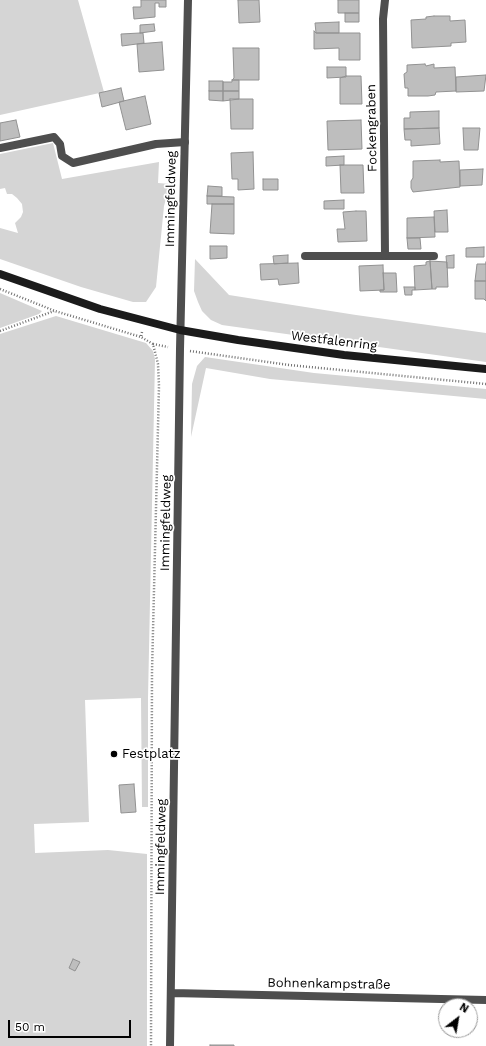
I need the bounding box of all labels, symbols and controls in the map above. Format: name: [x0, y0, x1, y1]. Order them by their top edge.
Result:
street label: Fockengraben: [363, 84, 381, 172]
street label: Immingfeldweg: [162, 151, 180, 247]
street label: Westfalenring: [290, 328, 378, 354]
street label: Immingfeldweg: [157, 475, 175, 571]
place label: Festplatz: [122, 746, 181, 762]
marker: Festplatz: [109, 749, 119, 759]
street label: Immingfeldweg: [152, 799, 170, 895]
street label: Bohnenkampstraße: [267, 975, 391, 993]
north arrow: [438, 998, 478, 1038]
text: N: [457, 1000, 471, 1016]
scale bar: [10, 1012, 133, 1038]
text: 50 m: [15, 1020, 45, 1034]

